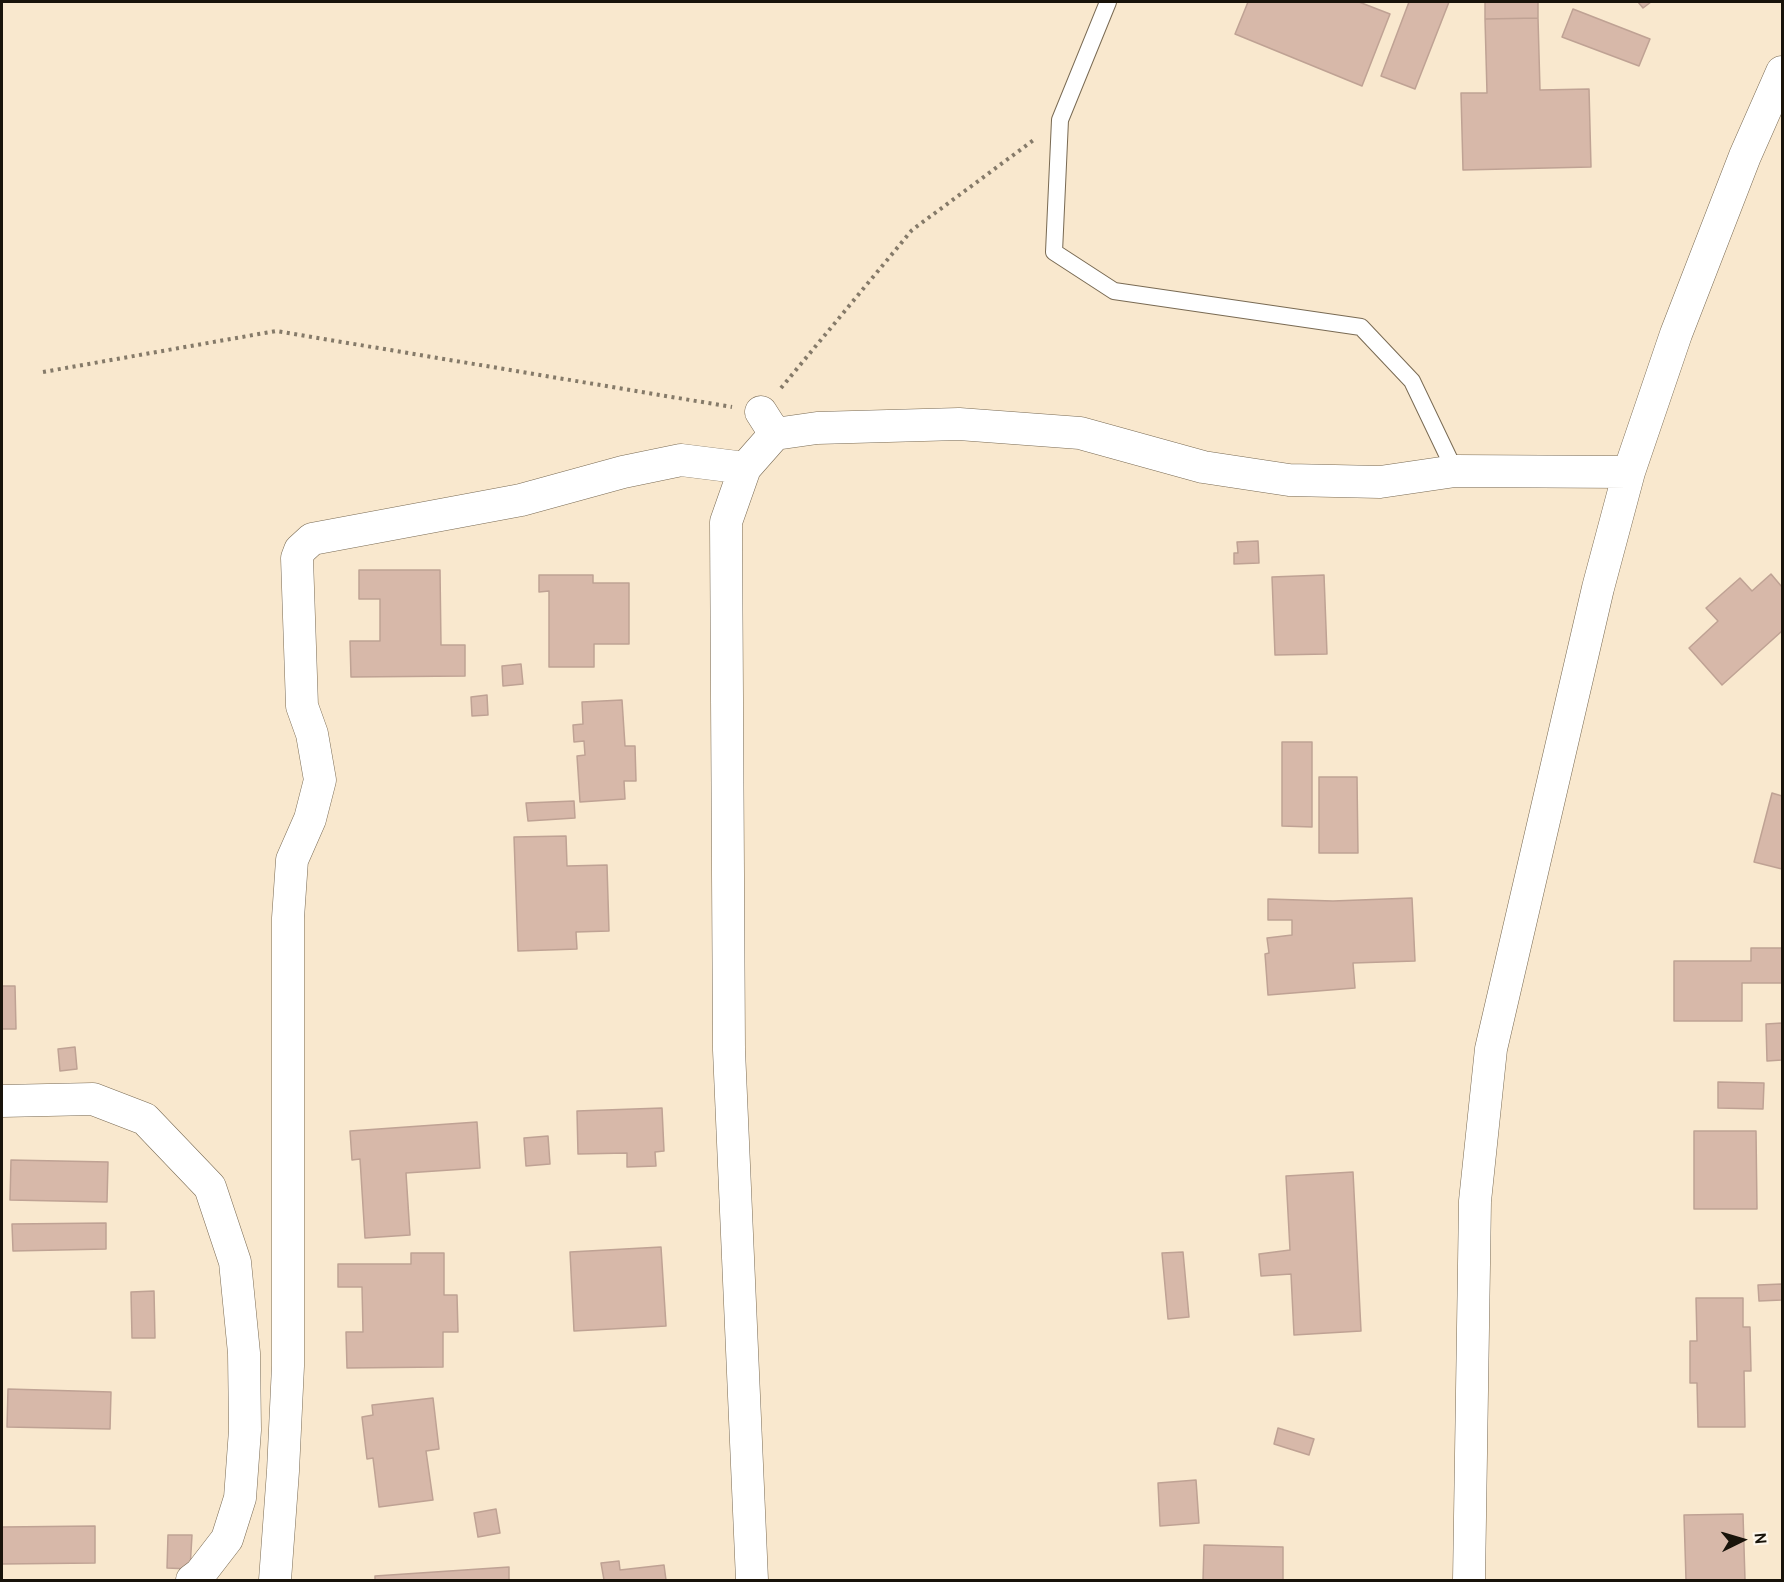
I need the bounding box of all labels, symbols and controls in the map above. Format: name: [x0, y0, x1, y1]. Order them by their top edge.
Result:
north arrow: [1712, 1510, 1772, 1570]
text: N: [1750, 1532, 1770, 1545]

